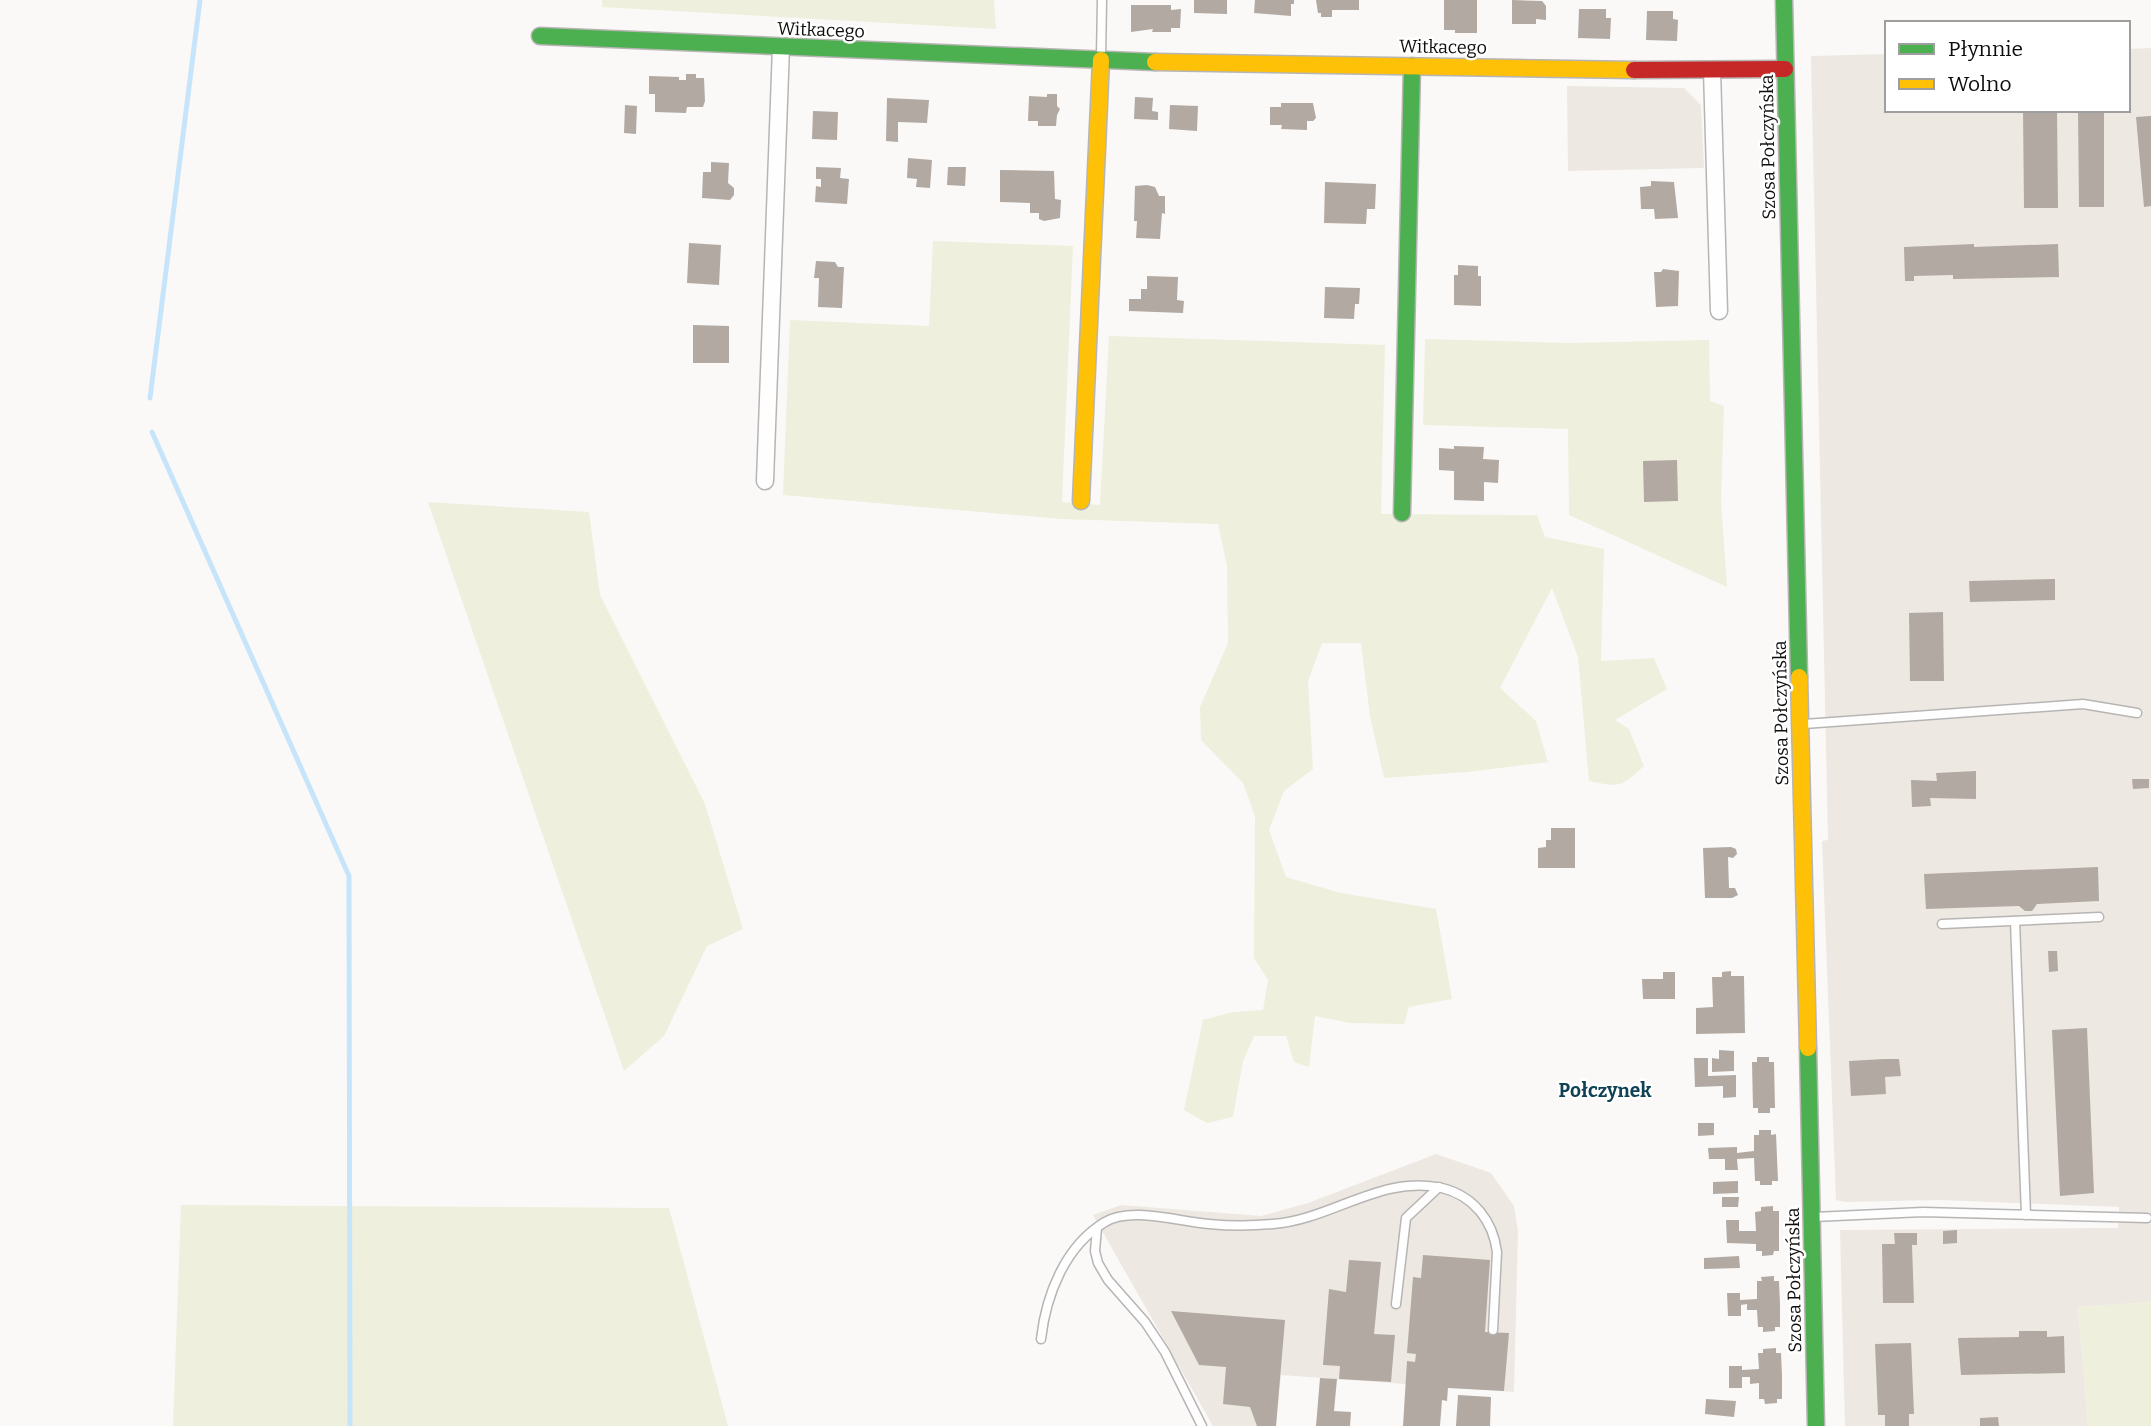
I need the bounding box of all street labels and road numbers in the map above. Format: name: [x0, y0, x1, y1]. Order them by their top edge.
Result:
street label: Witkacego: [777, 17, 865, 43]
street label: Witkacego: [1399, 35, 1487, 59]
street label: Szosa Połczyńska: [1756, 74, 1780, 220]
street label: Szosa Połczyńska: [1769, 640, 1793, 786]
street label: Szosa Połczyńska: [1782, 1207, 1806, 1353]

